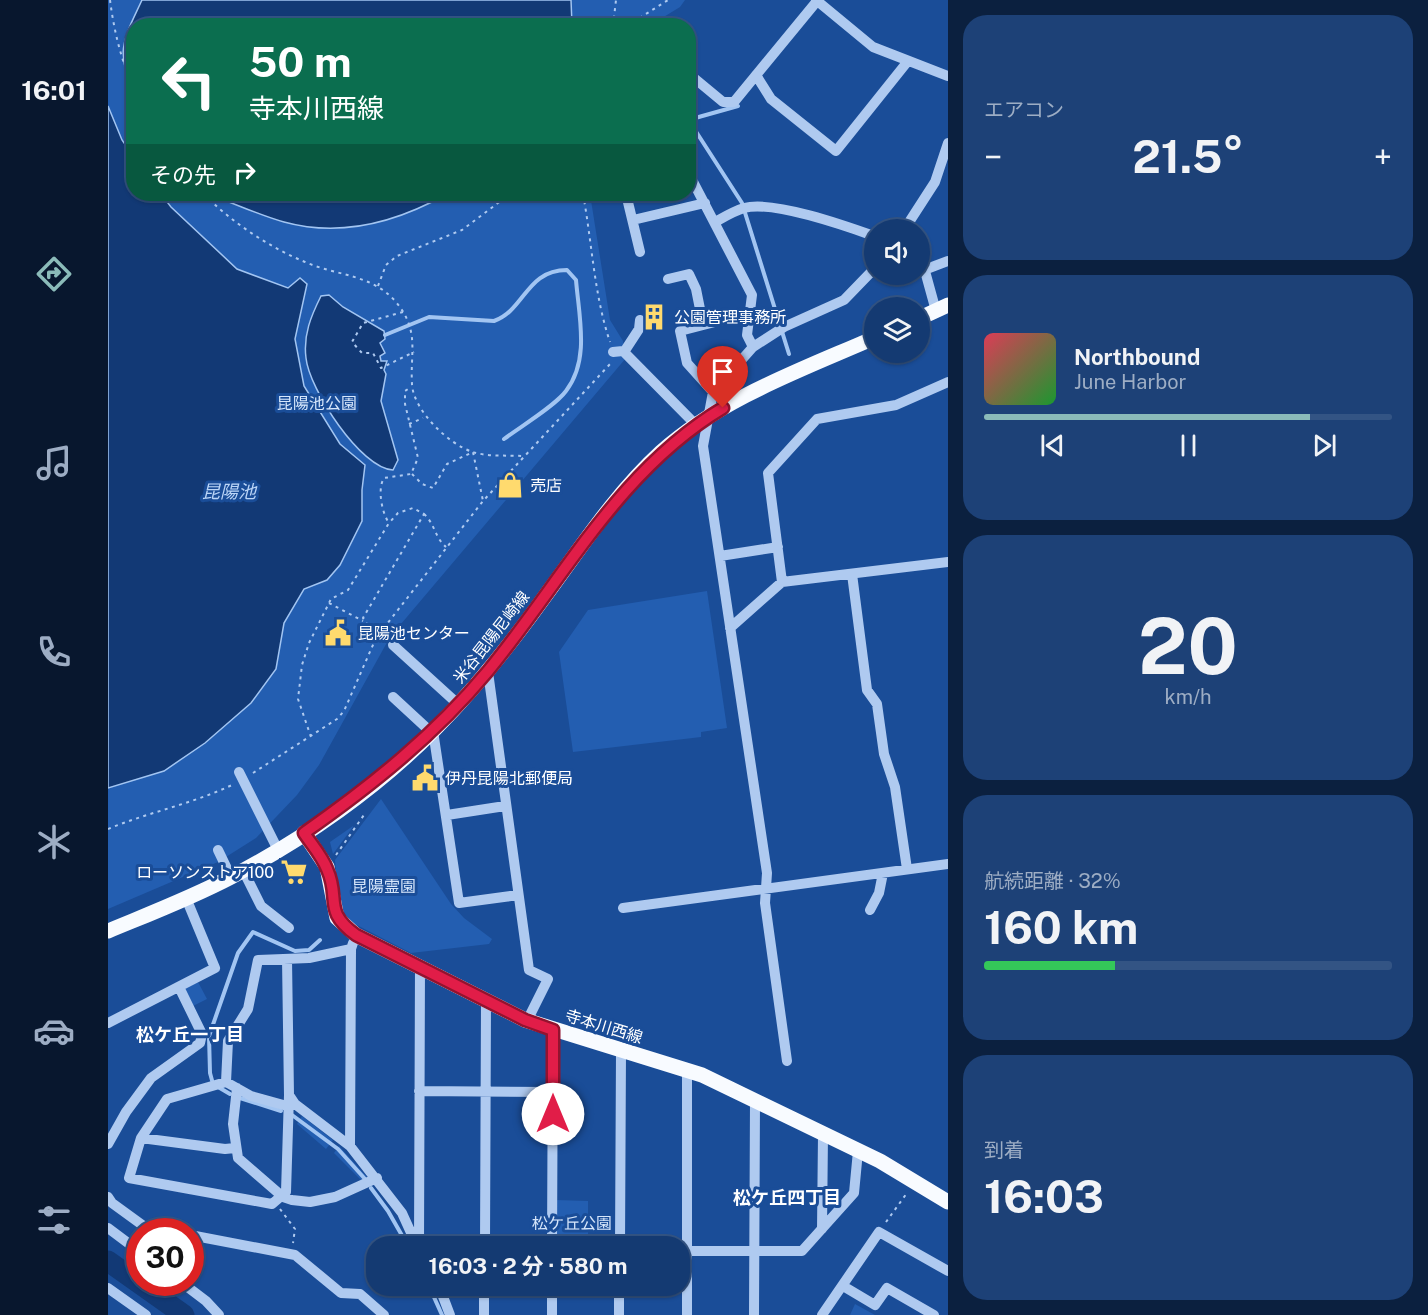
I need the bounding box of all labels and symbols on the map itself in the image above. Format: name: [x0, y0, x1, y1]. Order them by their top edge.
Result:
building icon: 公園管理事務所: [639, 302, 669, 332]
place label: 公園管理事務所: [674, 308, 786, 327]
pin: [697, 346, 748, 408]
park label: 昆陽池公園: [277, 394, 357, 413]
shop icon: 売店: [495, 470, 525, 500]
place label: 売店: [530, 476, 562, 495]
water label: 昆陽池: [202, 481, 258, 502]
street label: 米谷昆陽尼崎線: [449, 587, 533, 687]
public building icon: 昆陽池センター: [323, 618, 353, 648]
place label: 昆陽池センター: [358, 624, 470, 643]
public building icon: 伊丹昆陽北郵便局: [410, 763, 440, 793]
place label: 伊丹昆陽北郵便局: [445, 769, 573, 788]
supermarket icon: ローソンストア100: [279, 857, 309, 887]
place label: ローソンストア100: [136, 863, 274, 882]
park label: 昆陽霊園: [352, 877, 416, 896]
street label: 寺本川西線: [563, 1006, 645, 1047]
district label: 松ケ丘一丁目: [136, 1024, 244, 1045]
position arrow: [521, 1082, 585, 1146]
district label: 松ケ丘四丁目: [733, 1187, 841, 1208]
park label: 松ケ丘公園: [532, 1214, 612, 1233]
speed limit sign: 30: [126, 1218, 204, 1296]

